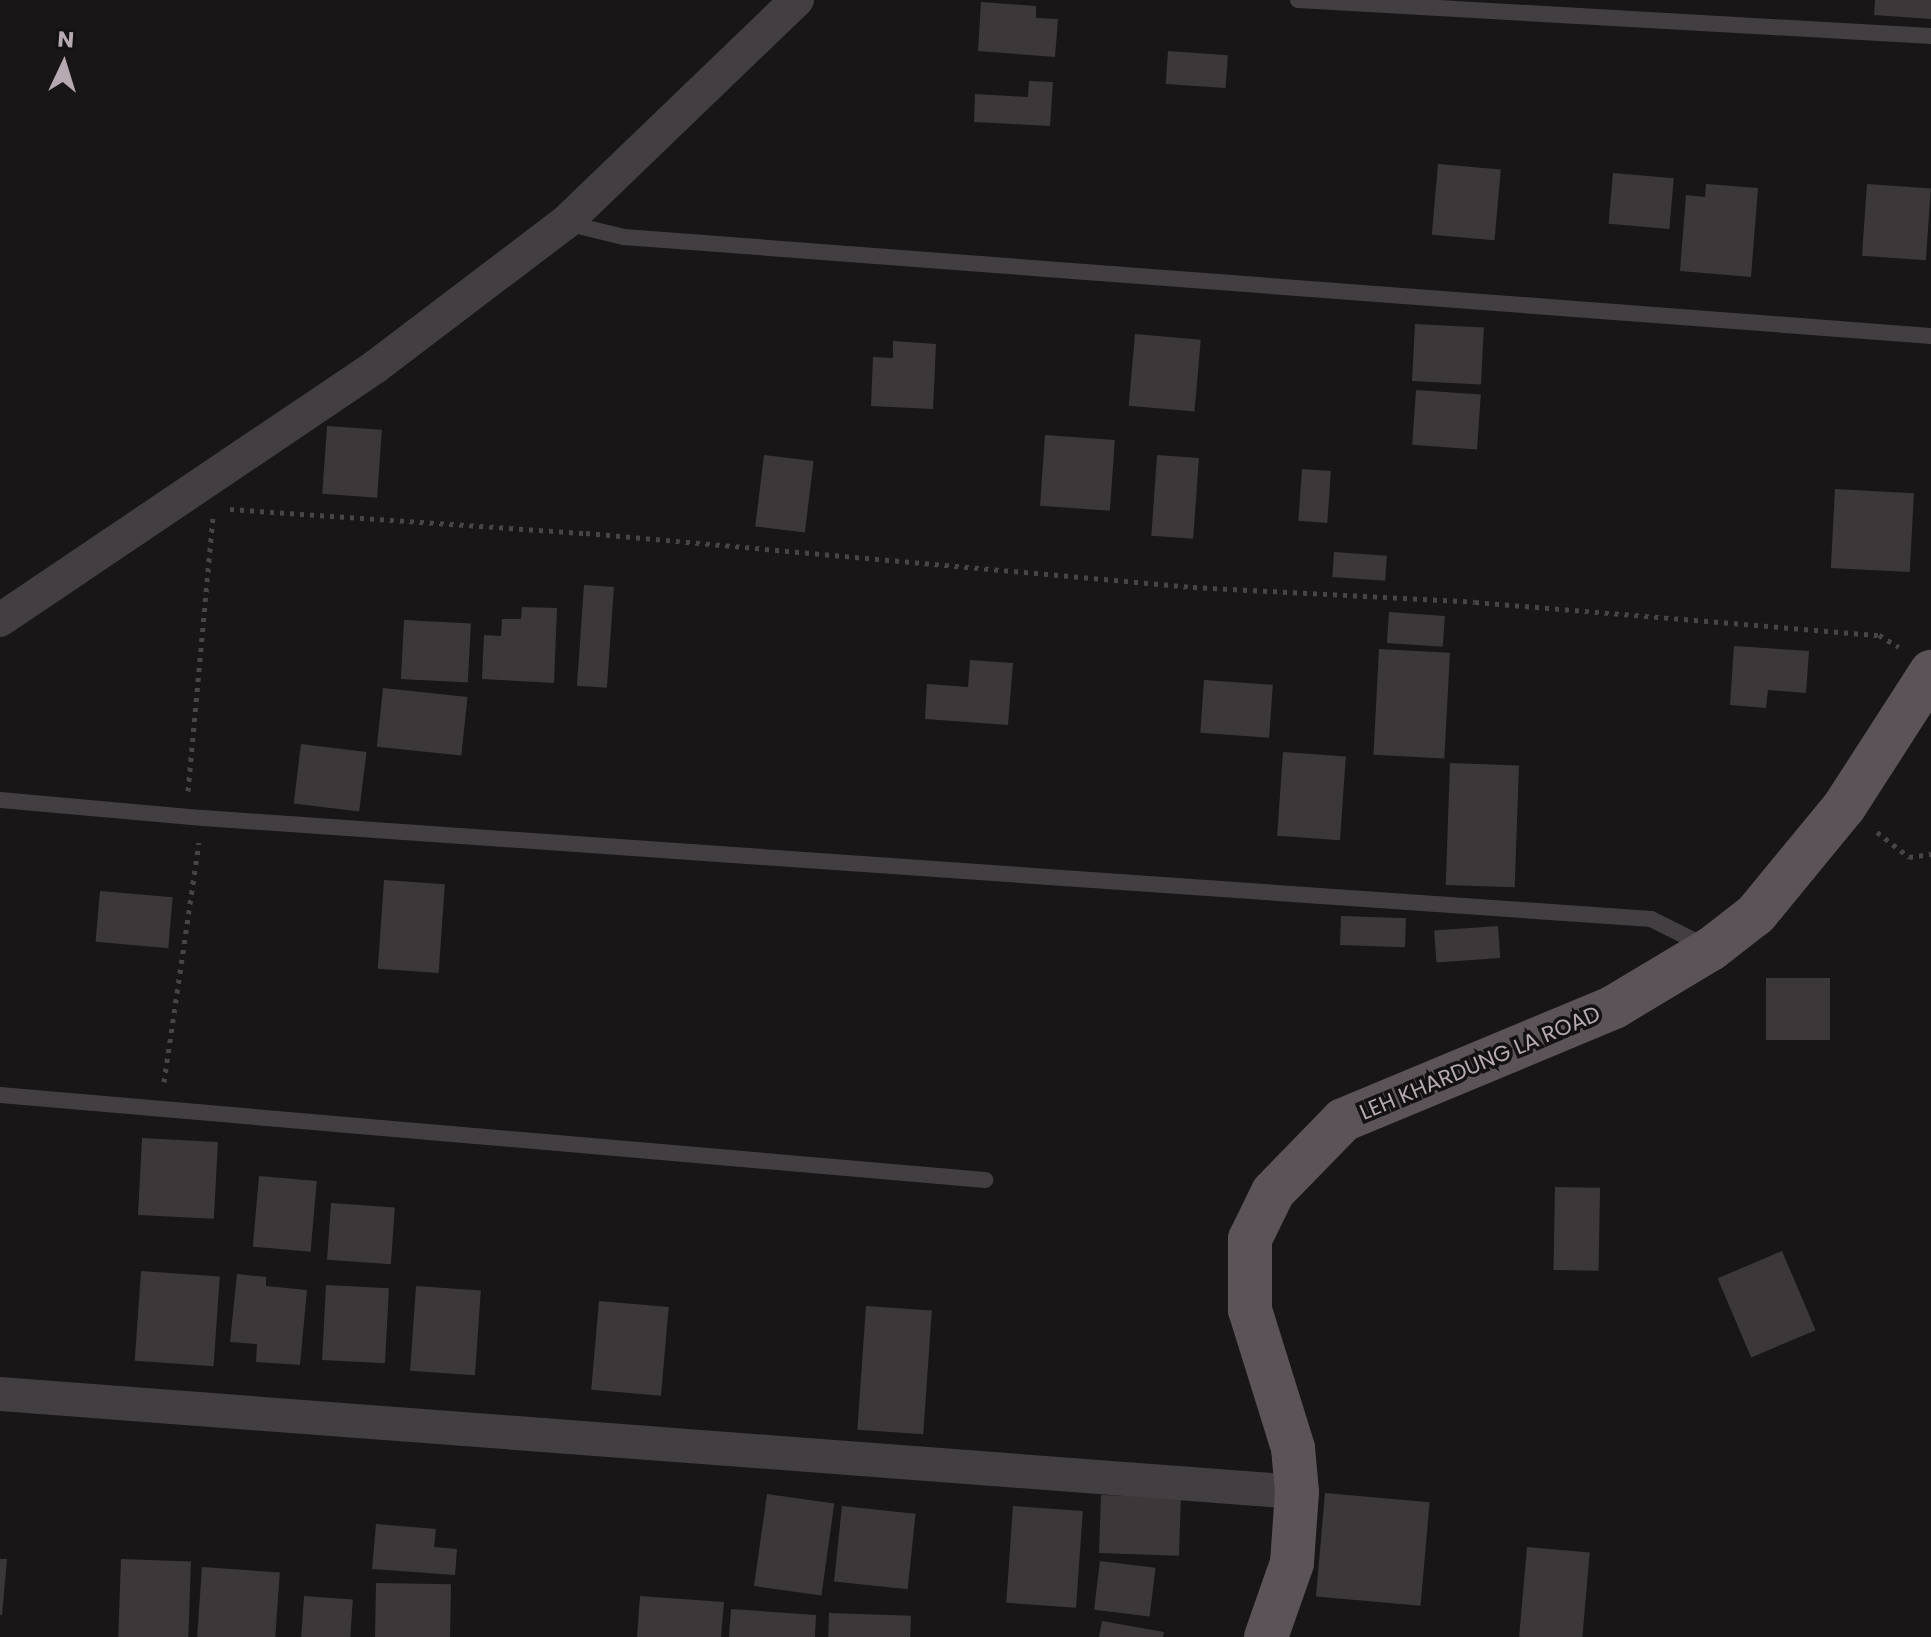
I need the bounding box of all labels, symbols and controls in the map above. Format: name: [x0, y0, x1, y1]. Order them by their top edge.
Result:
north arrow: [24, 24, 104, 104]
text: N: [56, 24, 75, 56]
street label: LEH KHARDUNG LA ROAD: [1356, 1000, 1604, 1126]

